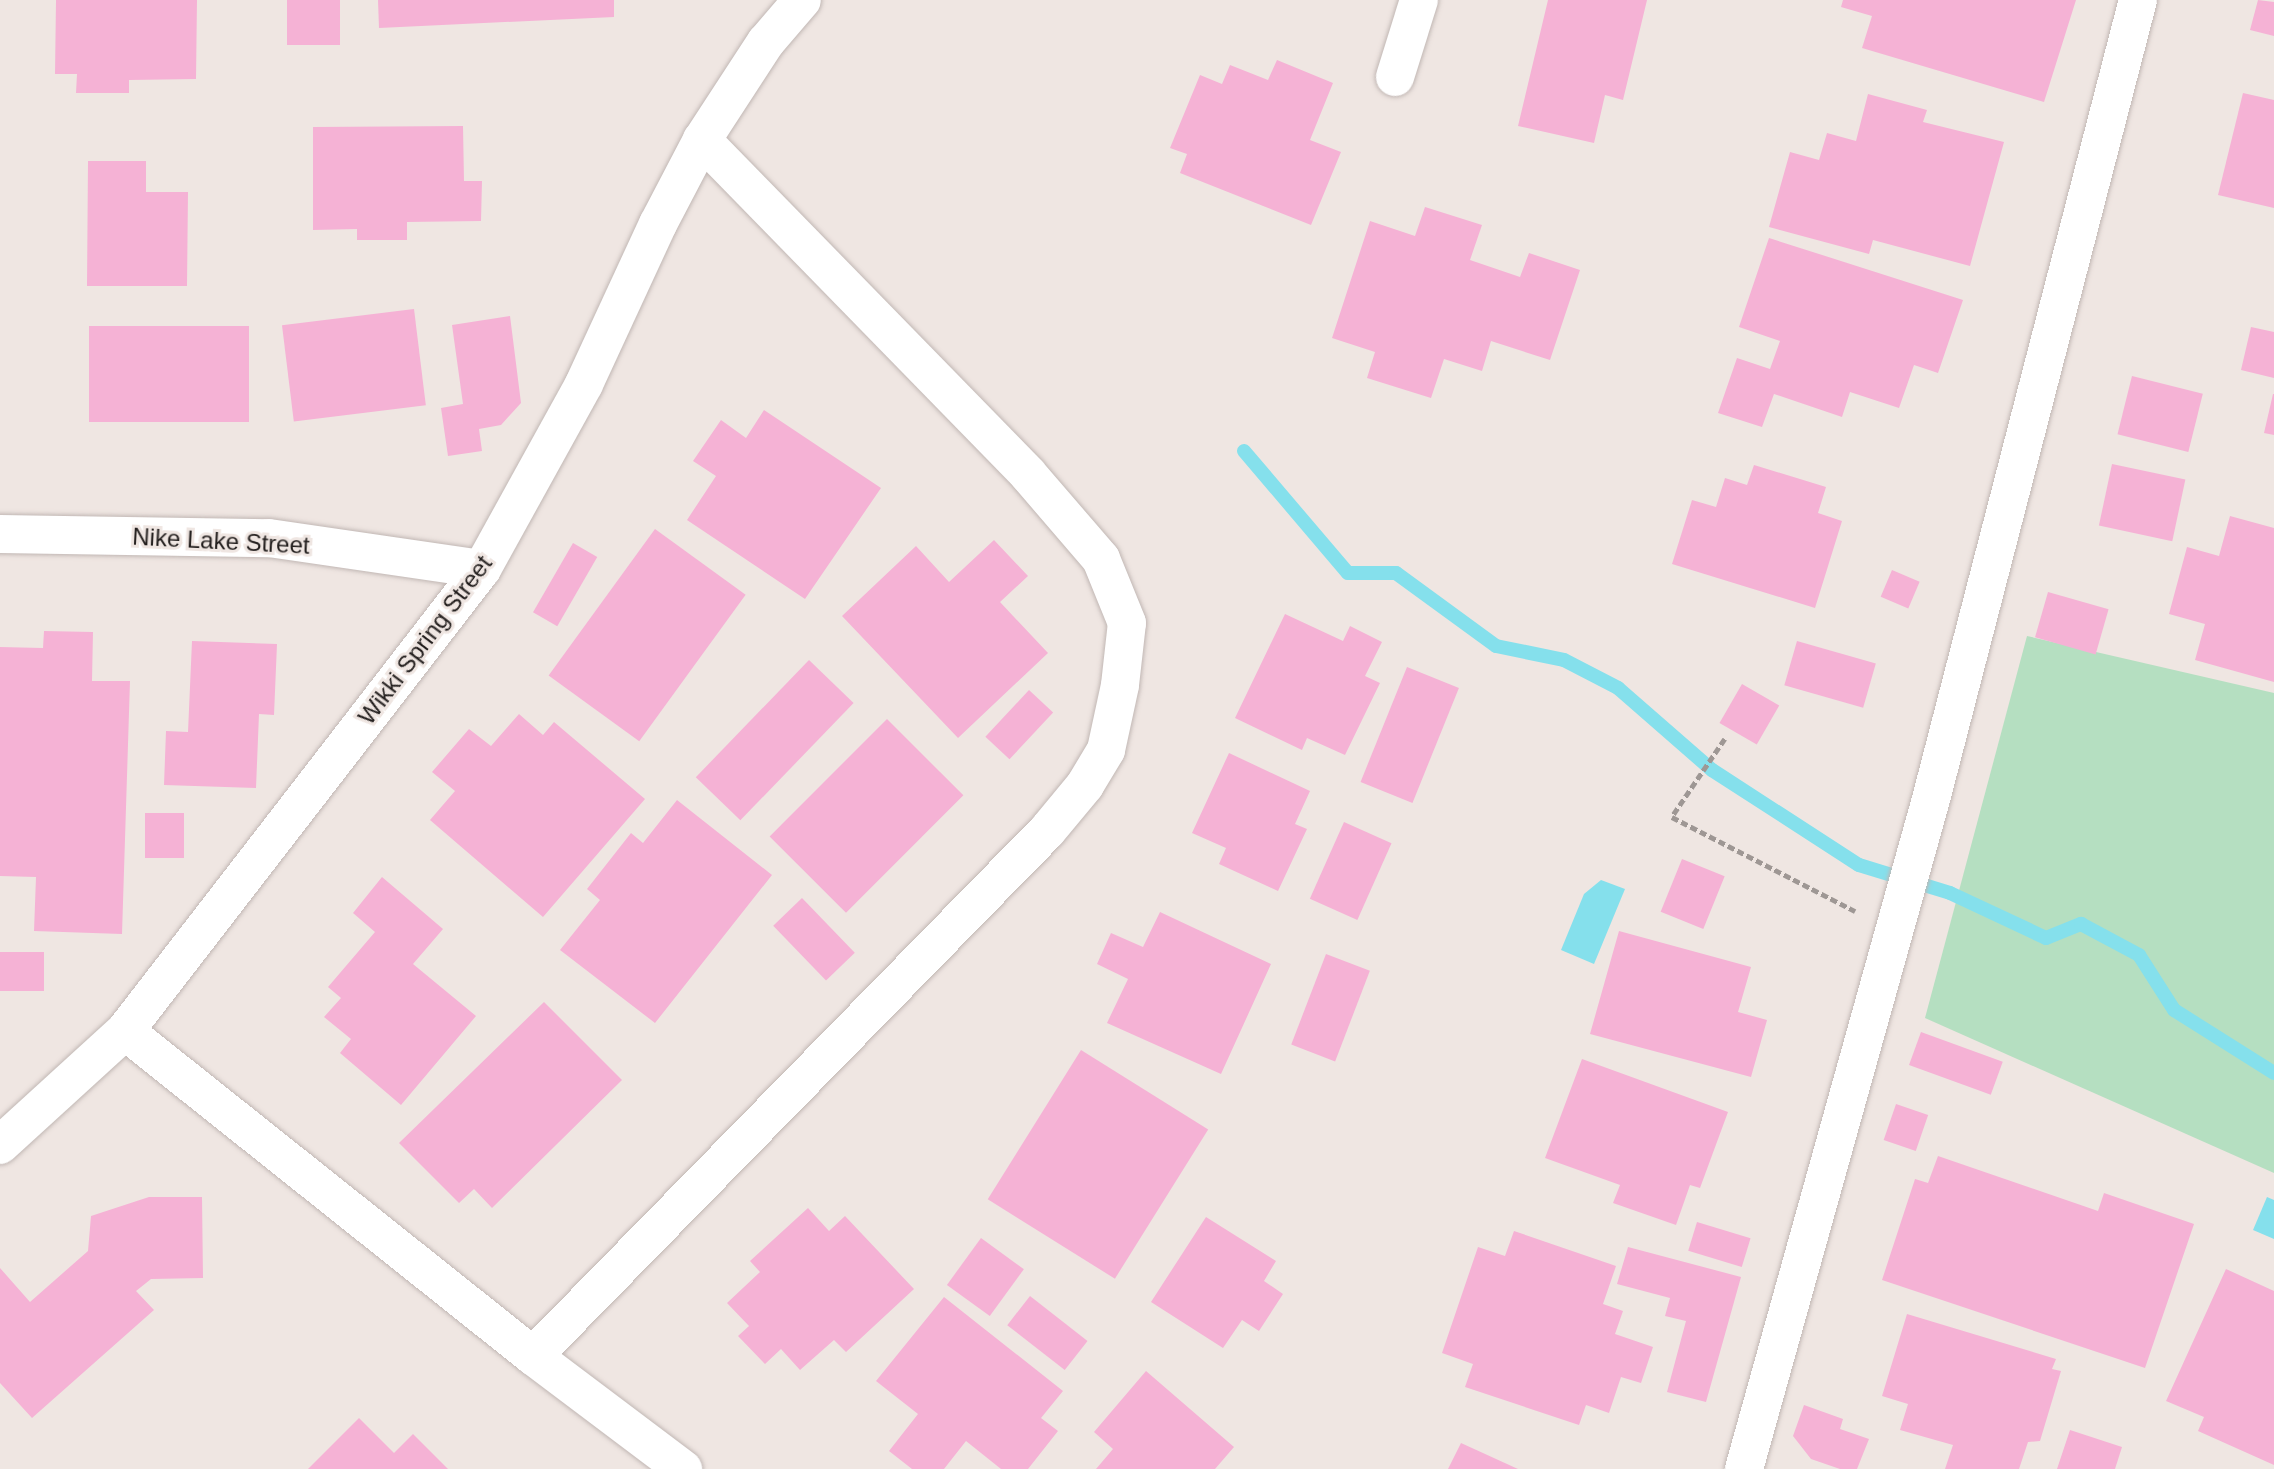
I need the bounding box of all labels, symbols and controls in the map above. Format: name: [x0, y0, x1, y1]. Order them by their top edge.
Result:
street label: Nike Lake Street: [132, 522, 310, 560]
street label: Wikki Spring Street: [352, 550, 498, 730]

